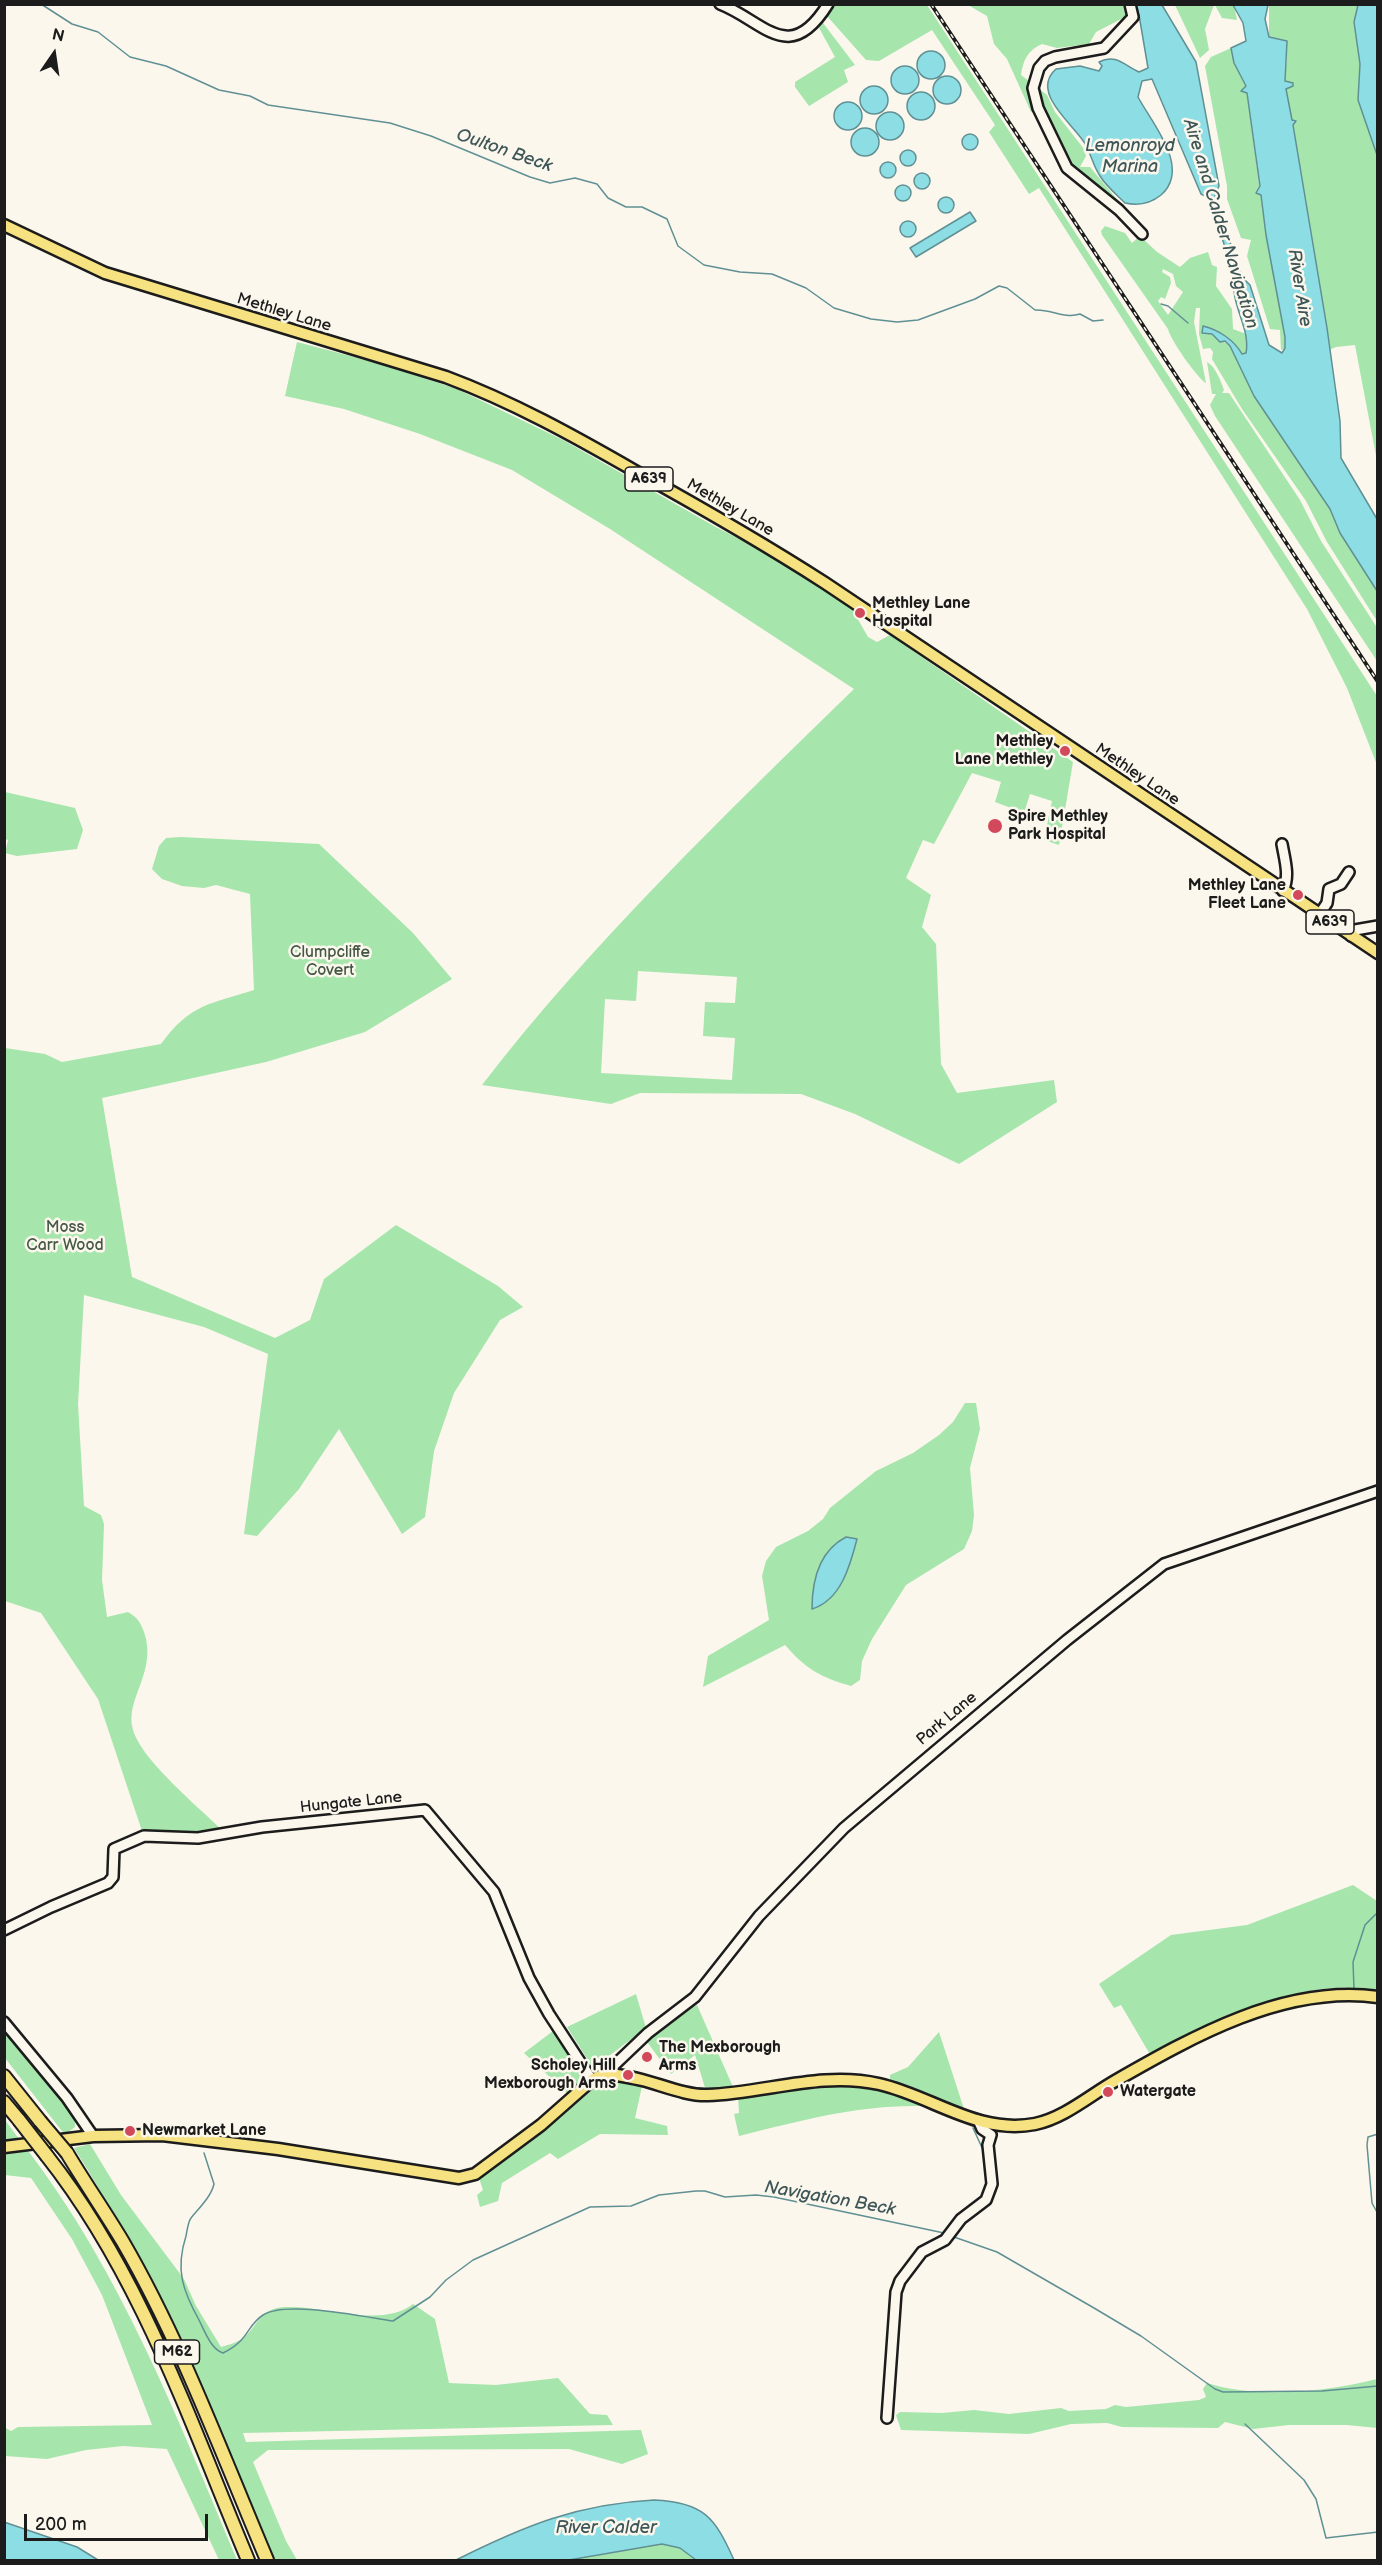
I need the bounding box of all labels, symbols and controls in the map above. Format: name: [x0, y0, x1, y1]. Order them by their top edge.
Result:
north arrow: [24, 24, 84, 84]
text: N: [50, 25, 66, 47]
water label: Aire and Calder Navigation: [1178, 117, 1262, 331]
water label: Oulton Beck: [453, 125, 555, 177]
water label: Lemonroyd Marina: [1085, 135, 1175, 178]
water label: River Aire: [1282, 248, 1316, 328]
street label: Methley Lane: [234, 290, 334, 336]
road number: A639: [625, 467, 673, 491]
street label: Methley Lane: [683, 475, 777, 541]
place label: Methley Lane Hospital: [872, 594, 970, 632]
marker: Methley Lane Hospital: [853, 606, 867, 620]
place label: Methley Lane Methley: [955, 732, 1053, 770]
street label: Methley Lane: [1091, 740, 1183, 810]
marker: Methley Lane Methley: [1058, 744, 1072, 758]
place label: Spire Methley Park Hospital: [1008, 807, 1108, 845]
marker: Spire Methley Park Hospital: [986, 817, 1004, 835]
place label: Methley Lane Fleet Lane: [1188, 876, 1286, 914]
marker: Methley Lane Fleet Lane: [1291, 888, 1305, 902]
road number: A639: [1306, 910, 1354, 934]
park label: Clumpcliffe Covert: [290, 943, 370, 981]
park label: Moss Carr Wood: [26, 1218, 104, 1256]
street label: Park Lane: [913, 1688, 981, 1750]
street label: Hungate Lane: [299, 1788, 403, 1818]
place label: The Mexborough Arms: [659, 2038, 781, 2076]
marker: The Mexborough Arms: [640, 2050, 654, 2064]
place label: Scholey Hill Mexborough Arms: [484, 2056, 616, 2094]
marker: Scholey Hill Mexborough Arms: [621, 2068, 635, 2082]
place label: Watergate: [1120, 2082, 1196, 2102]
marker: Watergate: [1101, 2085, 1115, 2099]
place label: Newmarket Lane: [142, 2121, 266, 2141]
marker: Newmarket Lane: [123, 2124, 137, 2138]
water label: Navigation Beck: [763, 2177, 897, 2221]
road number: M62: [154, 2340, 200, 2364]
scale bar: [27, 2502, 212, 2540]
text: 200 m: [35, 2514, 87, 2535]
water label: River Calder: [556, 2517, 656, 2539]

